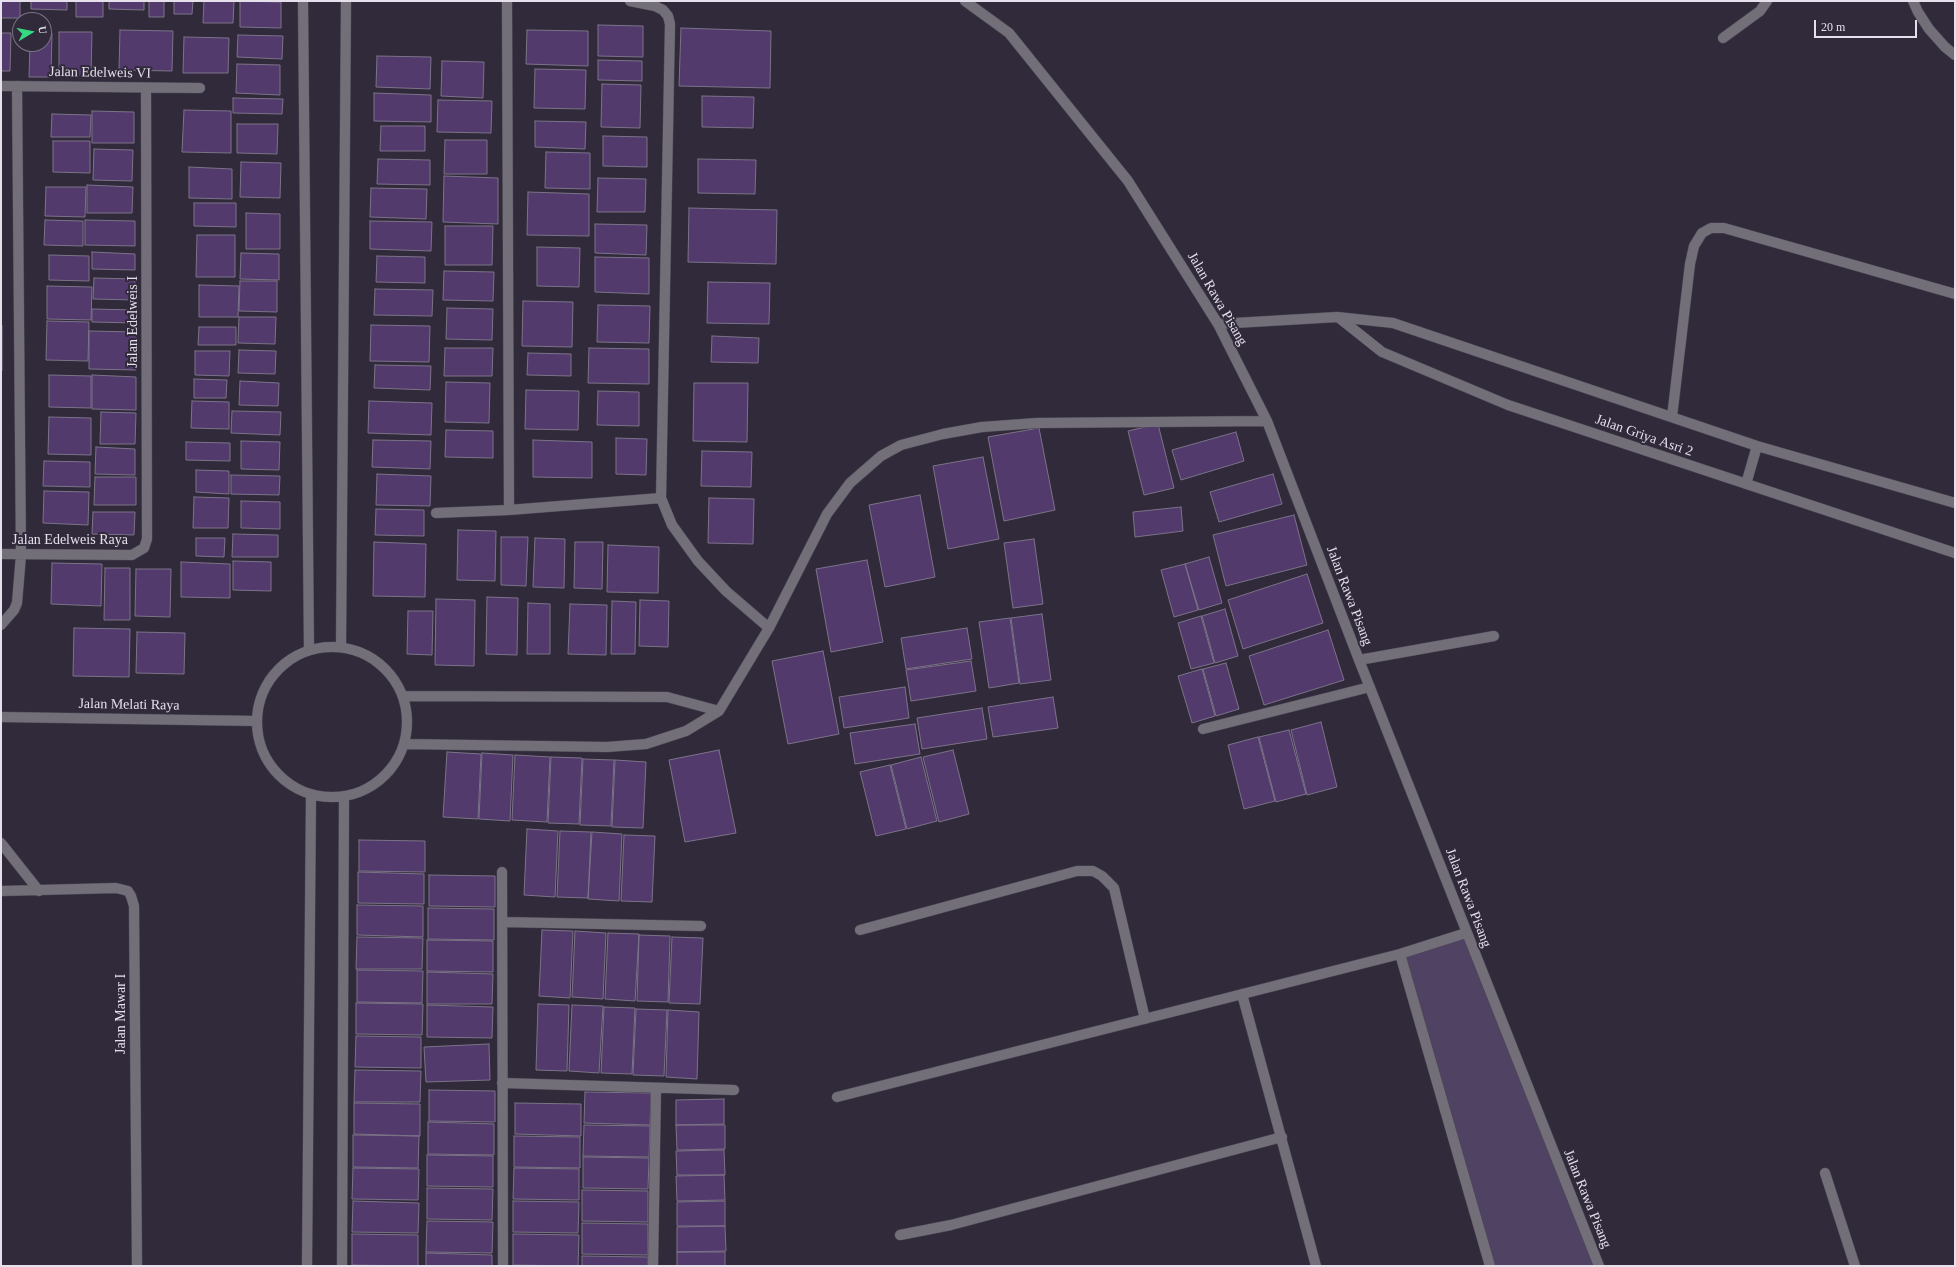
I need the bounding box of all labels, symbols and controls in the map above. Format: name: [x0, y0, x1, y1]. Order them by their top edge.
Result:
north arrow: [12, 12, 52, 52]
scale bar: [1816, 12, 1919, 38]
text: 20 m: [1821, 20, 1845, 34]
text: U: [36, 25, 49, 35]
street label: Jalan Edelweis VI: [49, 64, 151, 82]
street label: Jalan Rawa Pisang: [1183, 249, 1251, 349]
street label: Jalan Edelweis I: [125, 276, 141, 368]
street label: Jalan Griya Asri 2: [1593, 411, 1695, 461]
street label: Jalan Edelweis Raya: [12, 532, 128, 548]
street label: Jalan Rawa Pisang: [1322, 544, 1376, 648]
street label: Jalan Melati Raya: [78, 696, 180, 714]
street label: Jalan Rawa Pisang: [1441, 846, 1495, 950]
street label: Jalan Mawar I: [113, 974, 129, 1054]
street label: Jalan Rawa Pisang: [1560, 1147, 1614, 1251]

